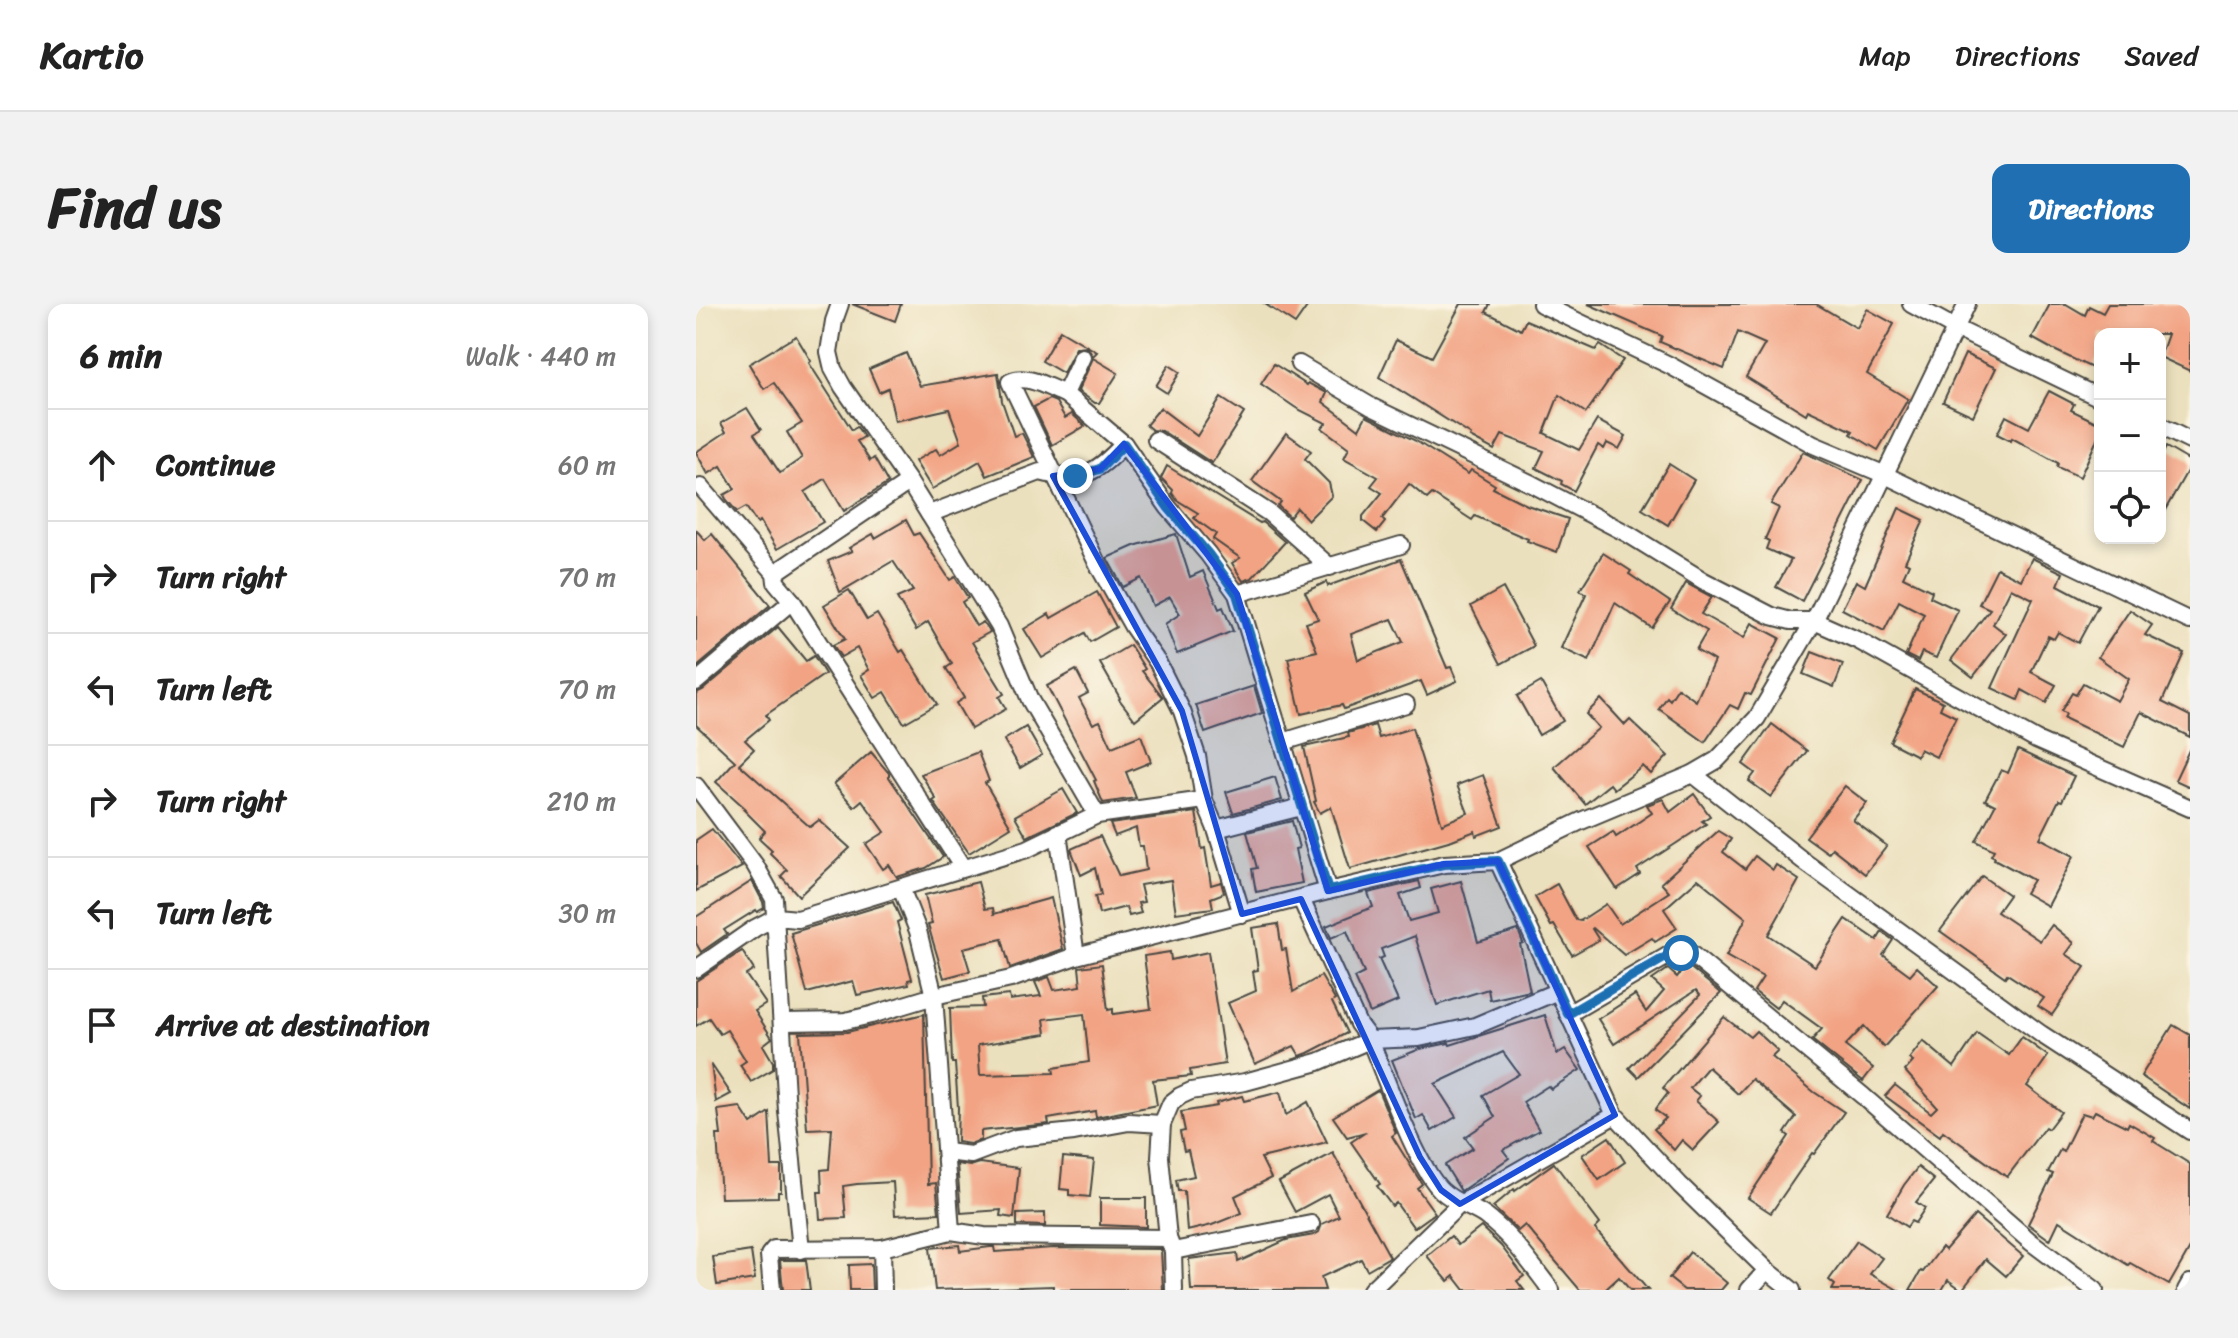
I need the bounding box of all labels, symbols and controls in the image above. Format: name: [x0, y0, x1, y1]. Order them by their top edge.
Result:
text: Kartio: [40, 22, 144, 89]
text: Map: [1859, 31, 1911, 80]
text: Directions: [1955, 31, 2080, 80]
text: Saved: [2124, 31, 2198, 80]
text: Find us: [48, 159, 221, 258]
button: Directions: [1992, 164, 2190, 253]
text: 6 min: [80, 326, 162, 386]
map controls: [2094, 328, 2166, 544]
button: +: [2094, 328, 2166, 400]
text: Walk · 440 m: [466, 333, 616, 379]
button: −: [2094, 400, 2166, 472]
text: Continue: [156, 438, 275, 492]
text: 60 m: [558, 442, 616, 488]
icon: ahead: [80, 443, 124, 487]
route end: [1057, 458, 1093, 494]
button: locate: [2094, 472, 2166, 544]
text: Turn right: [156, 550, 286, 604]
text: 70 m: [558, 554, 616, 600]
icon: right: [80, 555, 124, 599]
text: Turn left: [156, 662, 272, 716]
text: 70 m: [558, 666, 616, 712]
icon: left: [80, 667, 124, 711]
text: Turn right: [156, 774, 286, 828]
text: 210 m: [547, 778, 616, 824]
icon: right: [80, 779, 124, 823]
text: Turn left: [156, 886, 272, 940]
text: 30 m: [559, 890, 616, 936]
icon: left: [80, 891, 124, 935]
route start: [1663, 935, 1699, 971]
text: Arrive at destination: [156, 998, 430, 1052]
icon: arrive: [80, 1003, 124, 1047]

